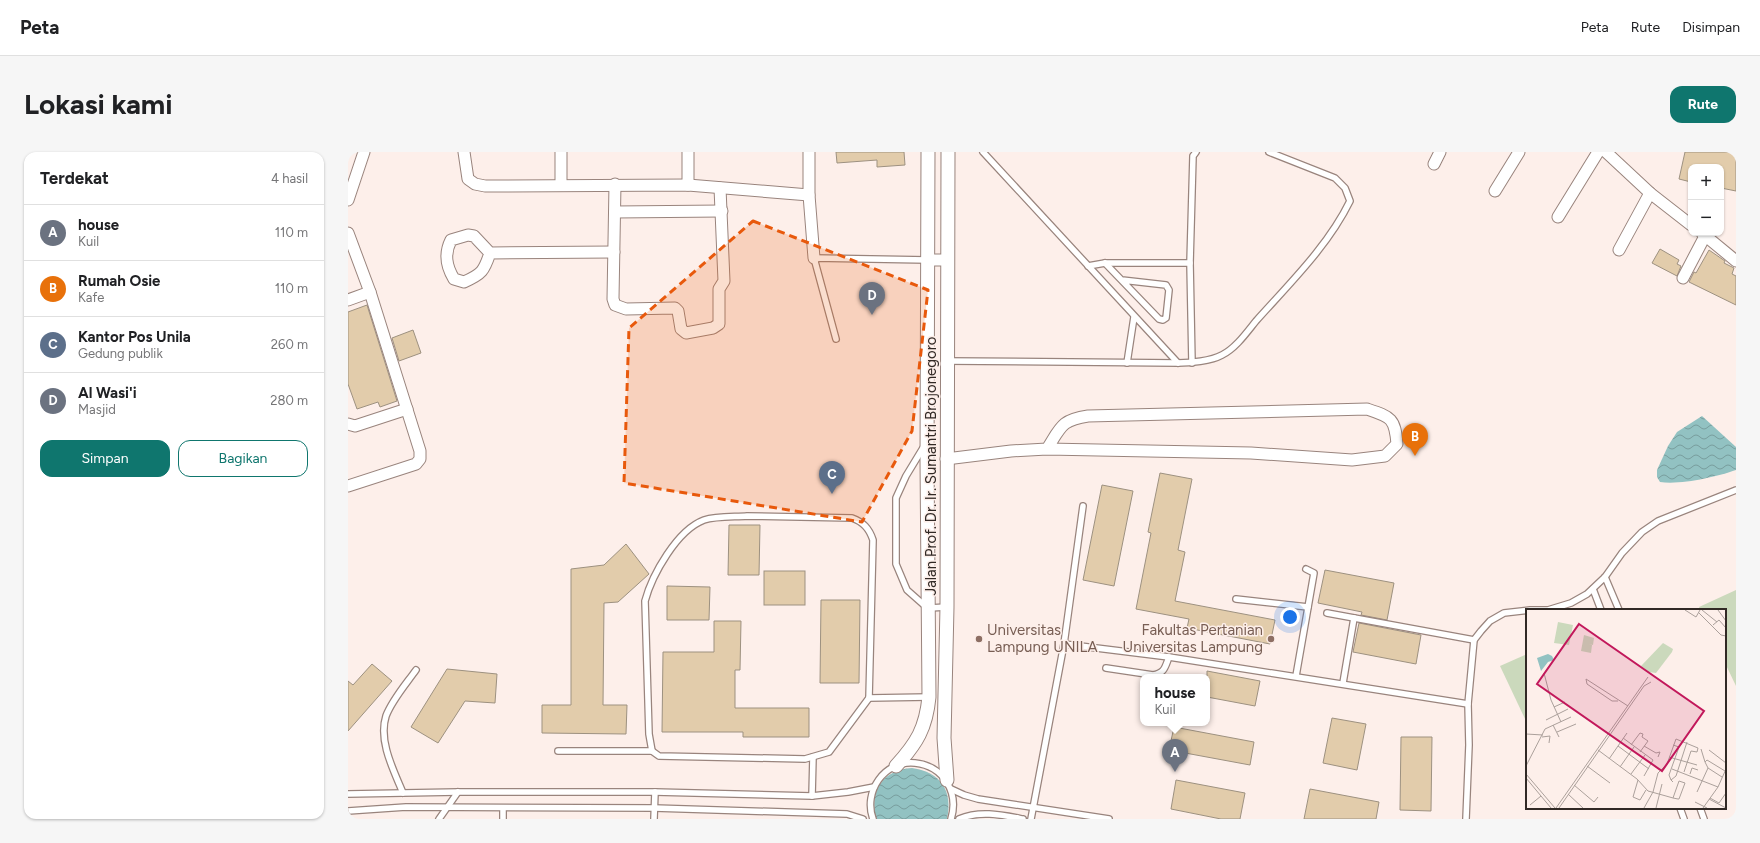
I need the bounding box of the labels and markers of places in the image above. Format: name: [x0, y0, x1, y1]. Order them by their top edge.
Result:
pin: D: [859, 282, 885, 315]
pin: B: [1402, 423, 1428, 456]
pin: C: [819, 461, 845, 494]
place label: Universitas Lampung UNILA: [987, 621, 1098, 656]
place label: Fakultas Pertanian Universitas Lampung: [1123, 621, 1263, 656]
marker: Universitas Lampung UNILA: [974, 634, 984, 644]
marker: Fakultas Pertanian Universitas Lampung: [1266, 634, 1276, 644]
pin: A: [1162, 739, 1188, 772]

